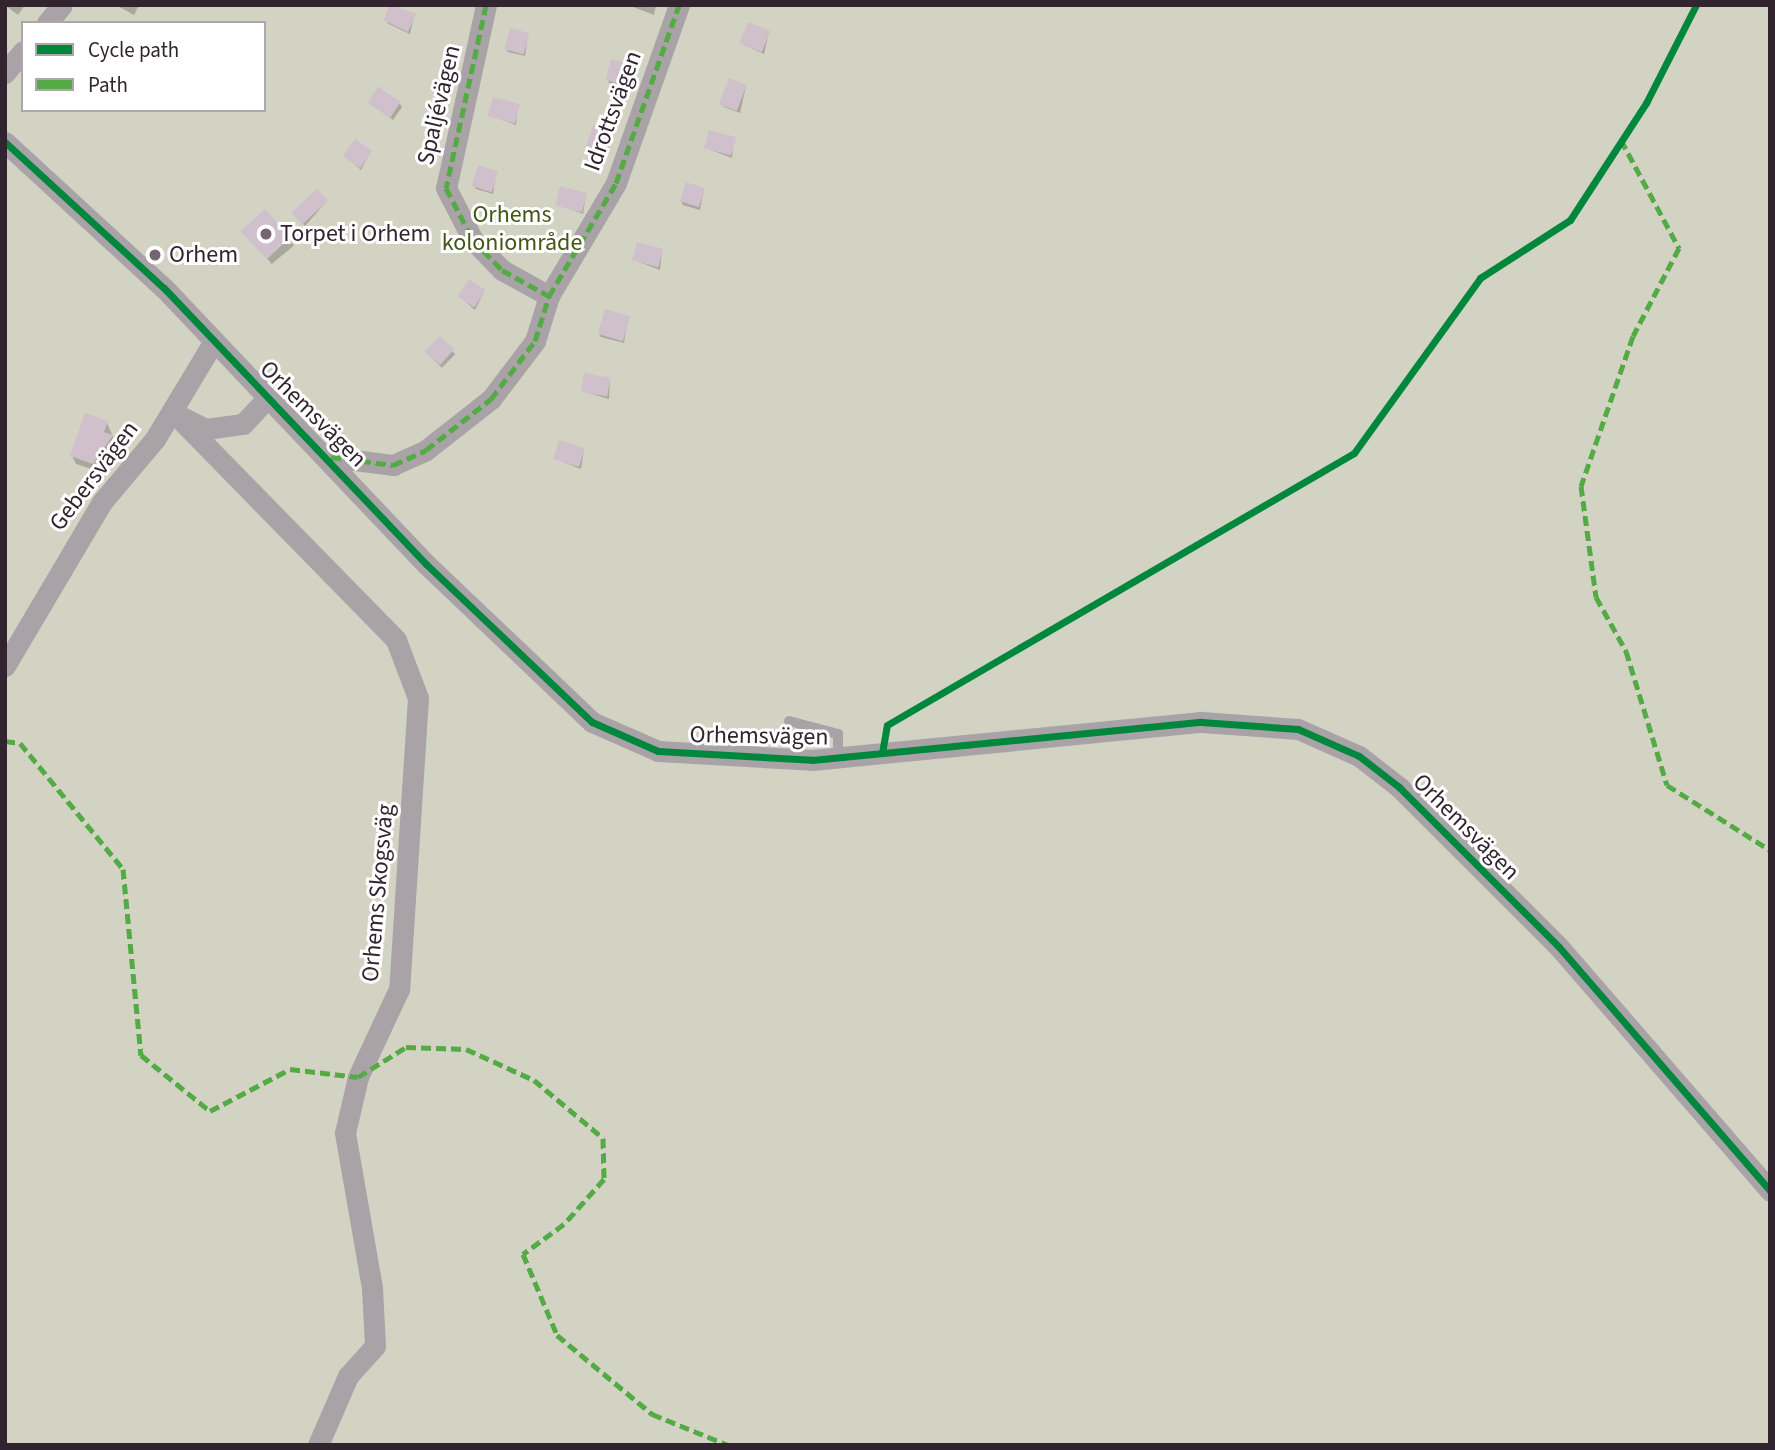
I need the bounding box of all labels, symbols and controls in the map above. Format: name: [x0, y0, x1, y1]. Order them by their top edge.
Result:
legend: [21, 21, 266, 112]
text: Cycle path: [88, 35, 179, 65]
street label: Spaljévägen: [411, 42, 467, 168]
street label: Idrottsvägen: [578, 47, 648, 175]
text: Path: [88, 70, 128, 100]
park label: Orhems koloniområde: [442, 201, 582, 257]
place label: Torpet i Orhem: [280, 220, 430, 248]
marker: Torpet i Orhem: [258, 226, 274, 242]
place label: Orhem: [169, 241, 238, 269]
marker: Orhem: [147, 247, 163, 263]
street label: Orhemsvägen: [254, 355, 372, 473]
street label: Gebersvägen: [43, 415, 145, 537]
street label: Orhemsvägen: [689, 720, 829, 752]
street label: Orhemsvägen: [1407, 768, 1525, 886]
street label: Orhems Skogsväg: [356, 803, 400, 983]

